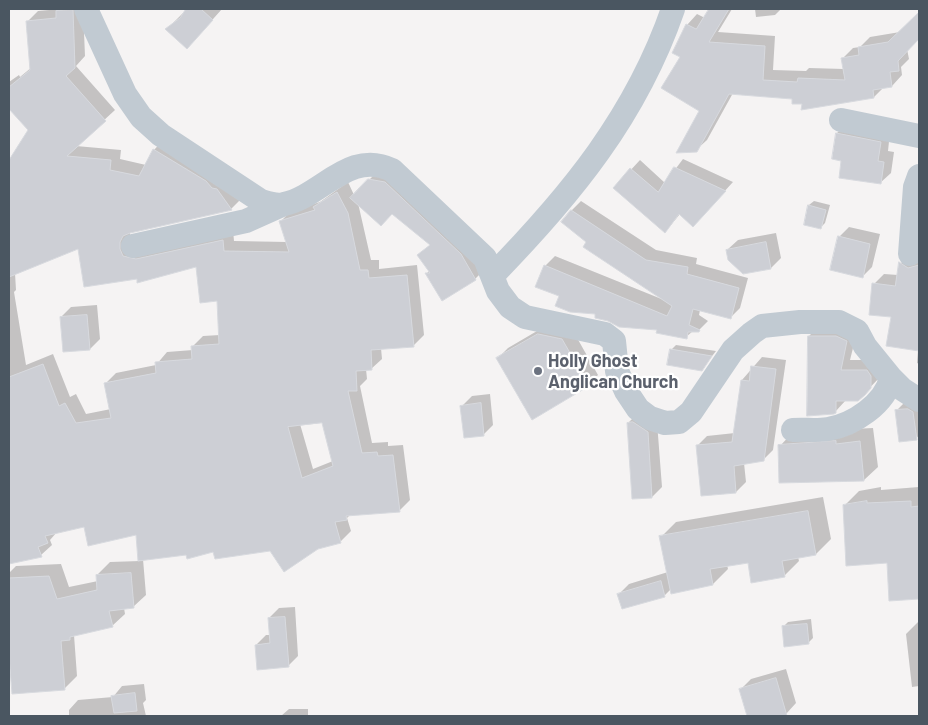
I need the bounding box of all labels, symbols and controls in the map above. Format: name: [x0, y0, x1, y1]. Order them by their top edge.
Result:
place label: Holly Ghost Anglican Church: [548, 350, 678, 392]
marker: Holly Ghost Anglican Church: [532, 365, 544, 377]

